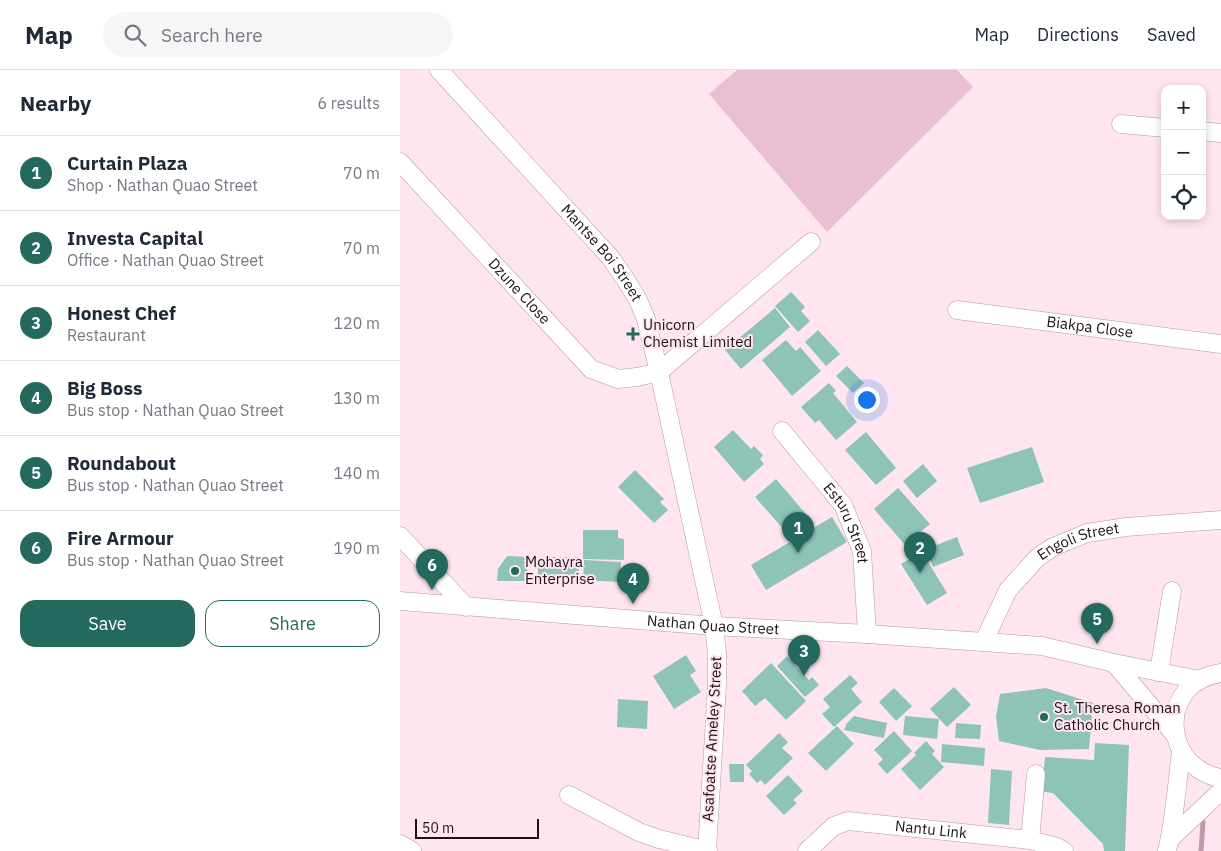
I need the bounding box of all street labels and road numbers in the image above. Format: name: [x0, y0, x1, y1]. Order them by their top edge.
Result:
street label: Mantse Boi Street: [557, 200, 647, 305]
street label: Dzune Close: [484, 254, 555, 328]
street label: Biakpa Close: [1046, 312, 1134, 342]
street label: Esturu Street: [819, 478, 873, 564]
street label: Engoli Street: [1033, 518, 1120, 564]
street label: Nathan Quao Street: [646, 611, 780, 638]
street label: Asafoatse Ameley Street: [698, 656, 725, 822]
street label: Nantu Link: [894, 816, 968, 842]

